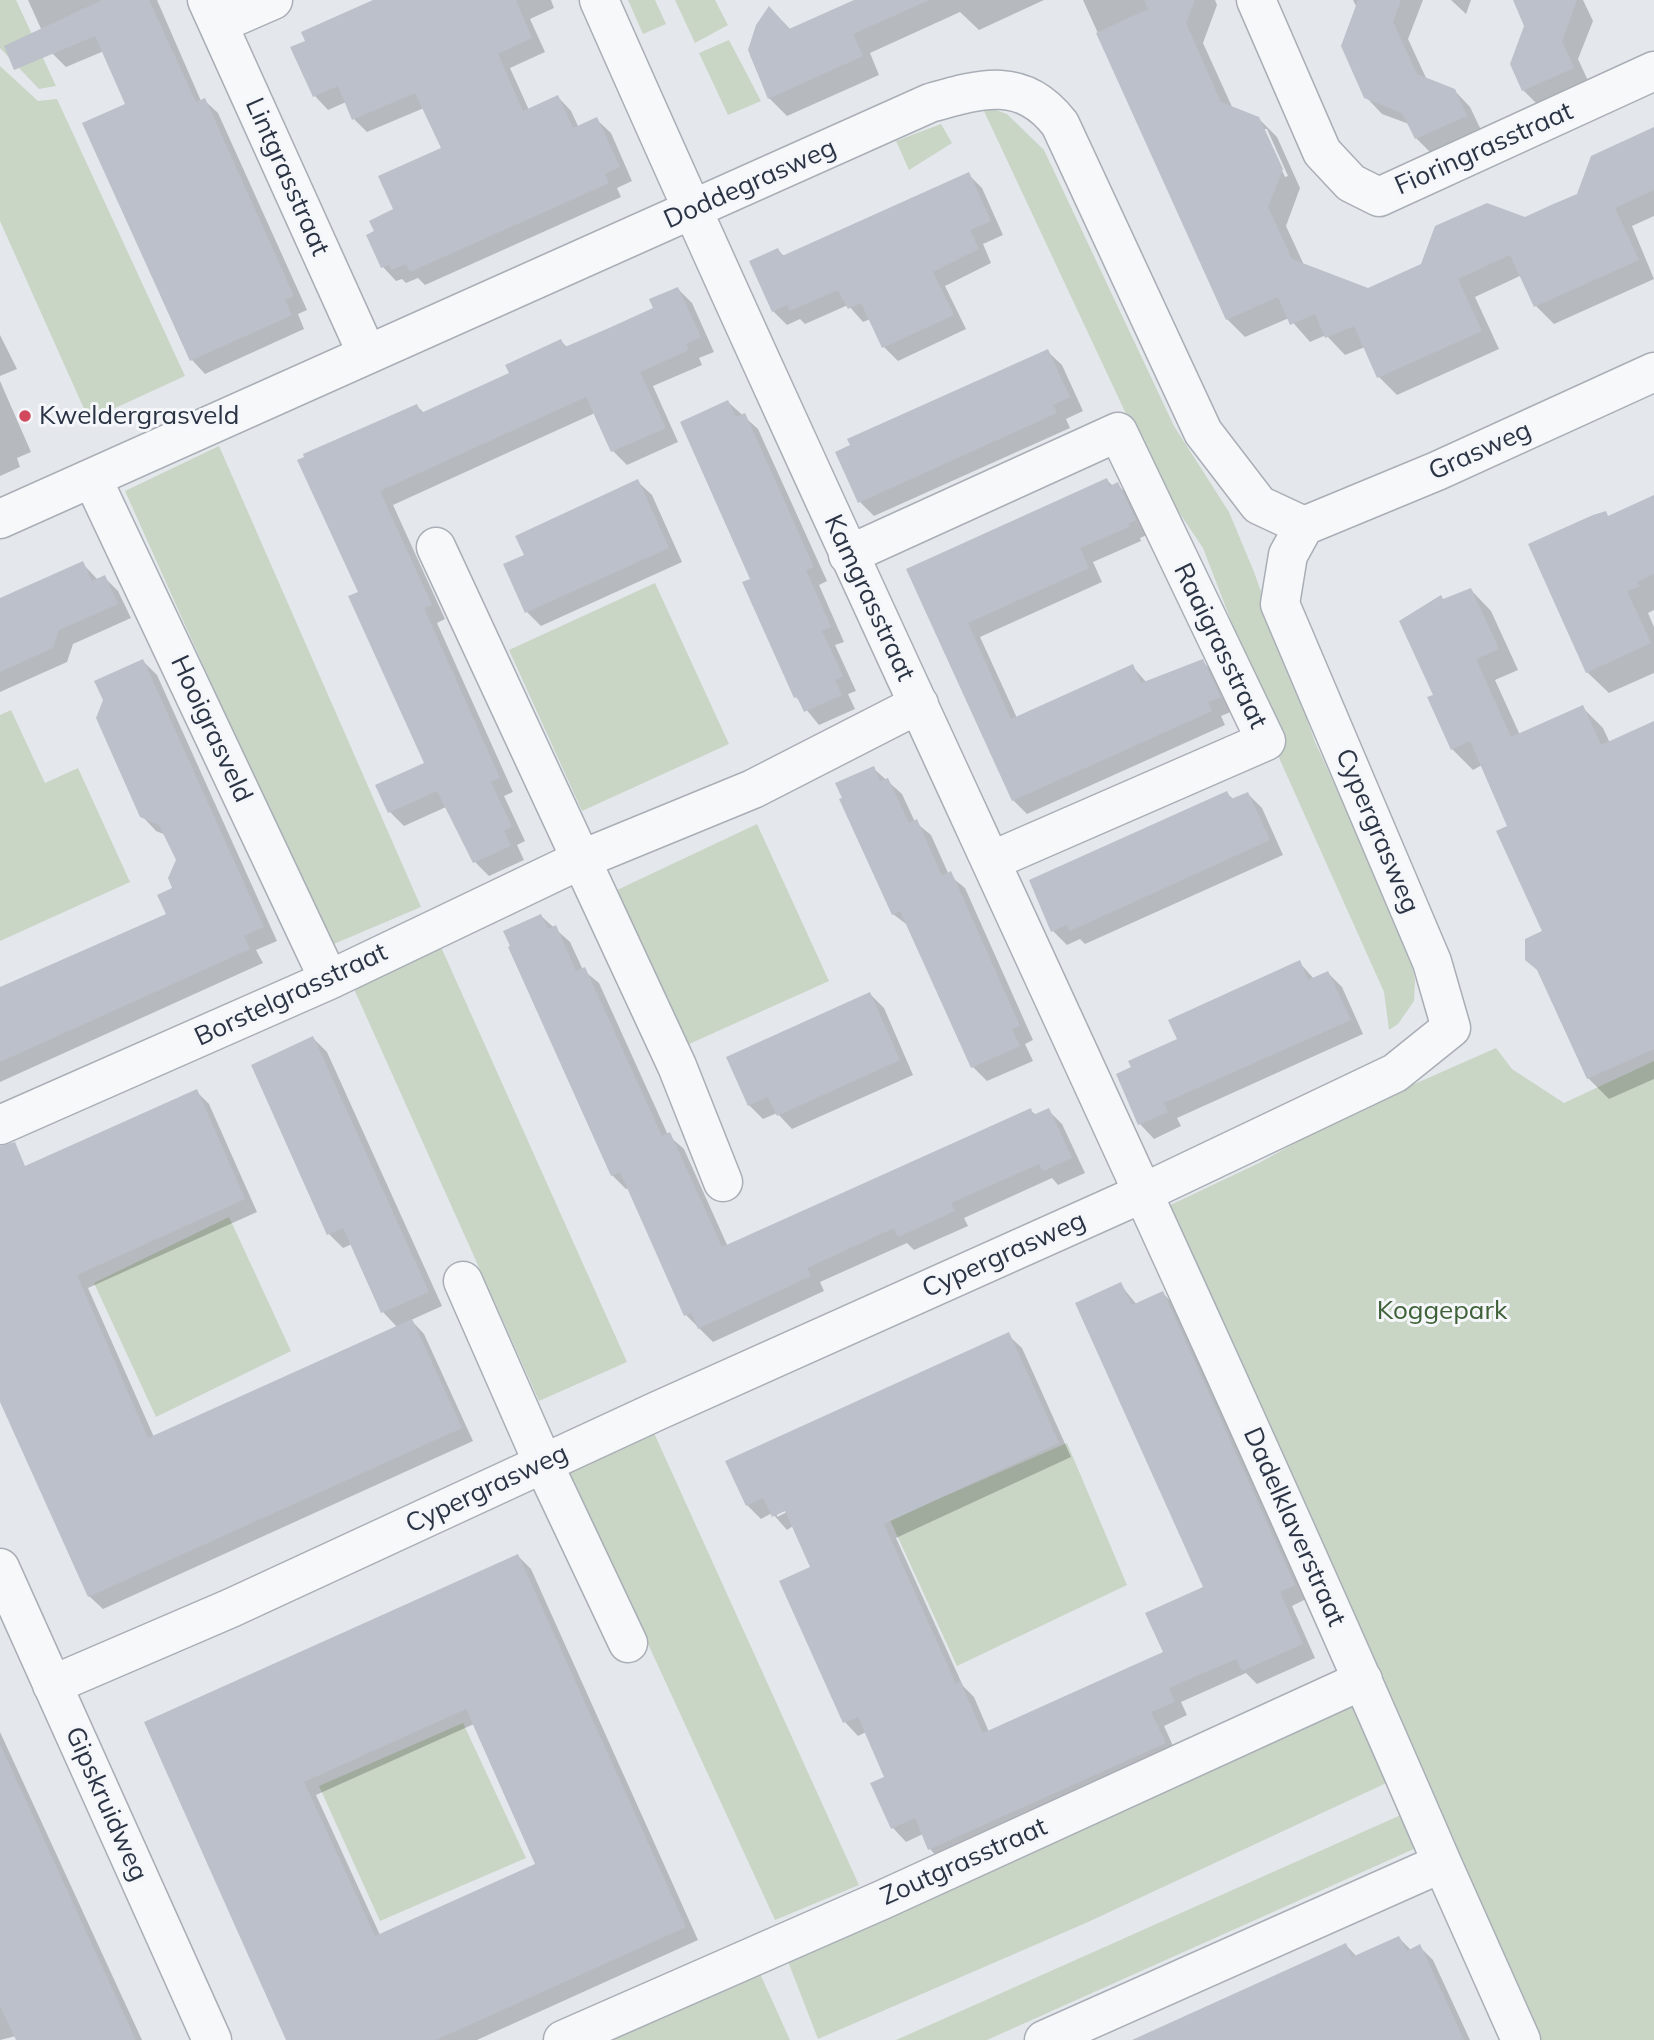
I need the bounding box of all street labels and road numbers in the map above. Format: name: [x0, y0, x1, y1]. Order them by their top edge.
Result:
street label: Lintgrasstraat: [238, 93, 336, 261]
street label: Fioringrasstraat: [1390, 96, 1578, 202]
street label: Doddegrasweg: [659, 132, 841, 236]
street label: Grasweg: [1424, 415, 1536, 487]
street label: Kamgrasstraat: [817, 510, 921, 686]
street label: Raaigrasstraat: [1166, 558, 1274, 734]
street label: Hooigrasveld: [163, 651, 259, 807]
street label: Cypergrasweg: [1328, 744, 1426, 918]
street label: Borstelgrasstraat: [190, 937, 392, 1053]
street label: Cypergrasweg: [918, 1205, 1090, 1305]
street label: Dadelklaverstraat: [1236, 1423, 1352, 1631]
street label: Cypergrasweg: [401, 1438, 573, 1540]
street label: Gipskruidweg: [58, 1722, 154, 1886]
street label: Zoutgrasstraat: [876, 1811, 1052, 1913]

